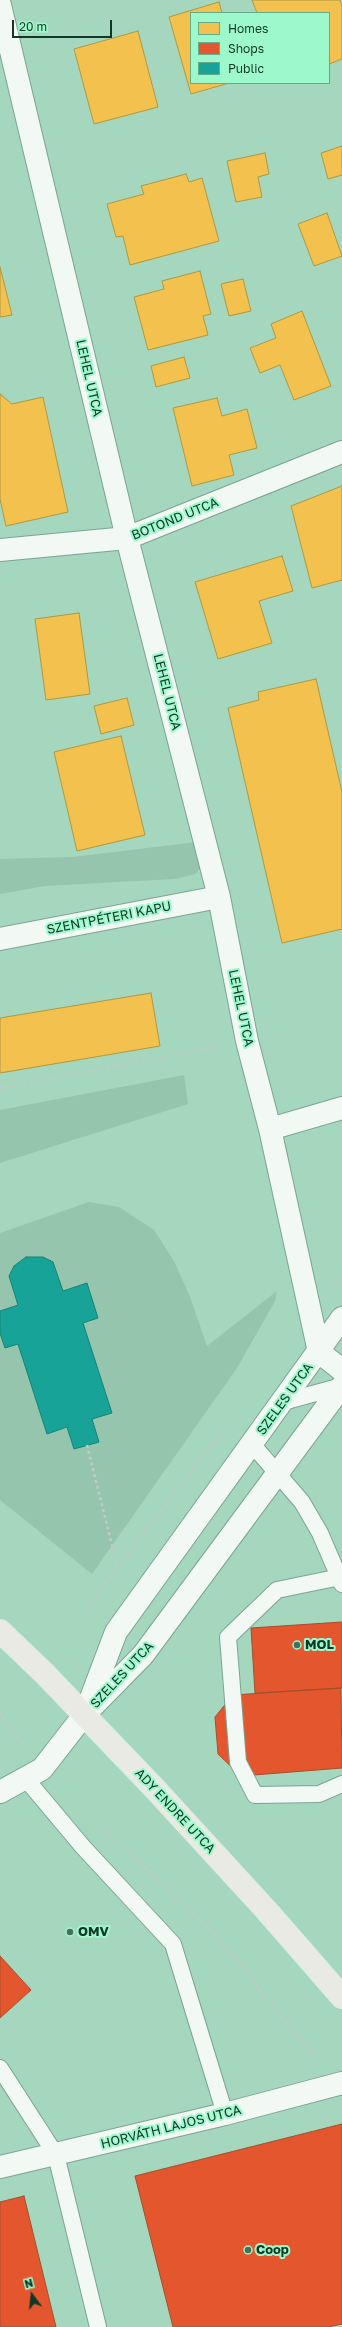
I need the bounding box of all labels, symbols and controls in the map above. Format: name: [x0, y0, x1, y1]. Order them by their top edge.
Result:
scale bar: [14, 12, 114, 38]
legend: [190, 12, 330, 84]
text: 20 m: [19, 19, 47, 34]
text: Homes: [228, 21, 268, 36]
text: Shops: [228, 41, 264, 56]
text: Public: [228, 61, 264, 76]
street label: LEHEL UTCA: [73, 338, 105, 418]
street label: BOTOND UTCA: [129, 494, 221, 544]
street label: LEHEL UTCA: [150, 652, 184, 732]
street label: SZENTPÉTERI KAPU: [45, 898, 173, 938]
street label: LEHEL UTCA: [225, 968, 257, 1048]
street label: SZELES UTCA: [254, 1360, 316, 1438]
place label: MOL: [305, 1637, 334, 1653]
street label: SZELES UTCA: [87, 1638, 157, 1712]
marker: MOL: [292, 1640, 302, 1650]
street label: ADY ENDRE UTCA: [132, 1765, 218, 1857]
place label: OMV: [78, 1924, 109, 1940]
marker: OMV: [65, 1927, 75, 1937]
street label: HORVÁTH LAJOS UTCA: [99, 2102, 243, 2152]
place label: Coop: [256, 2242, 289, 2258]
marker: Coop: [243, 2245, 253, 2255]
north arrow: [12, 2275, 52, 2315]
text: N: [23, 2276, 34, 2290]

